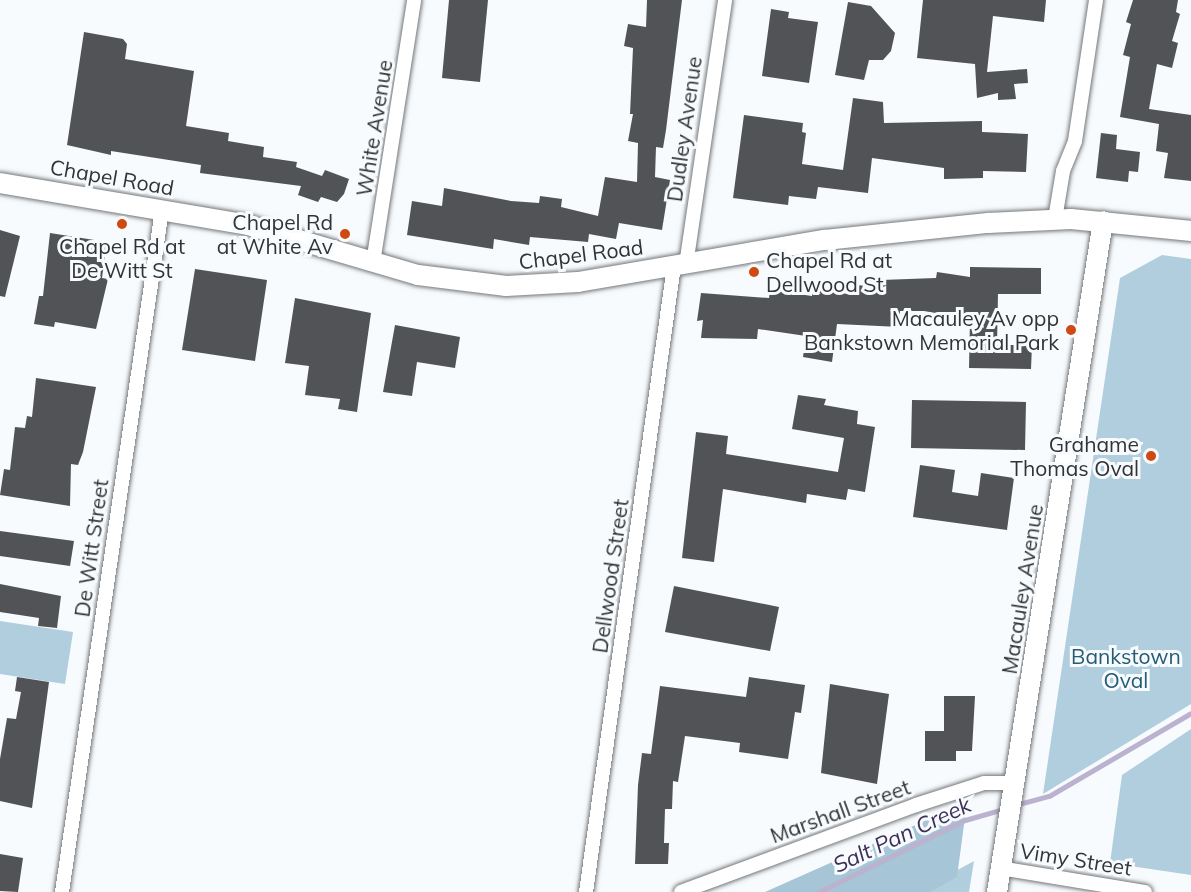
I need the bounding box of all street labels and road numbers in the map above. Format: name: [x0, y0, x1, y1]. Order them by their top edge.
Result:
street label: Dudley Avenue: [661, 55, 707, 203]
street label: White Avenue: [351, 58, 397, 198]
street label: Chapel Road: [48, 154, 176, 200]
street label: Chapel Road: [517, 234, 645, 274]
street label: De Witt Street: [69, 477, 113, 619]
street label: Dellwood Street: [587, 497, 633, 655]
street label: Macauley Avenue: [996, 502, 1048, 676]
street label: Marshall Street: [767, 774, 913, 848]
street label: Vimy Street: [1018, 838, 1134, 880]

